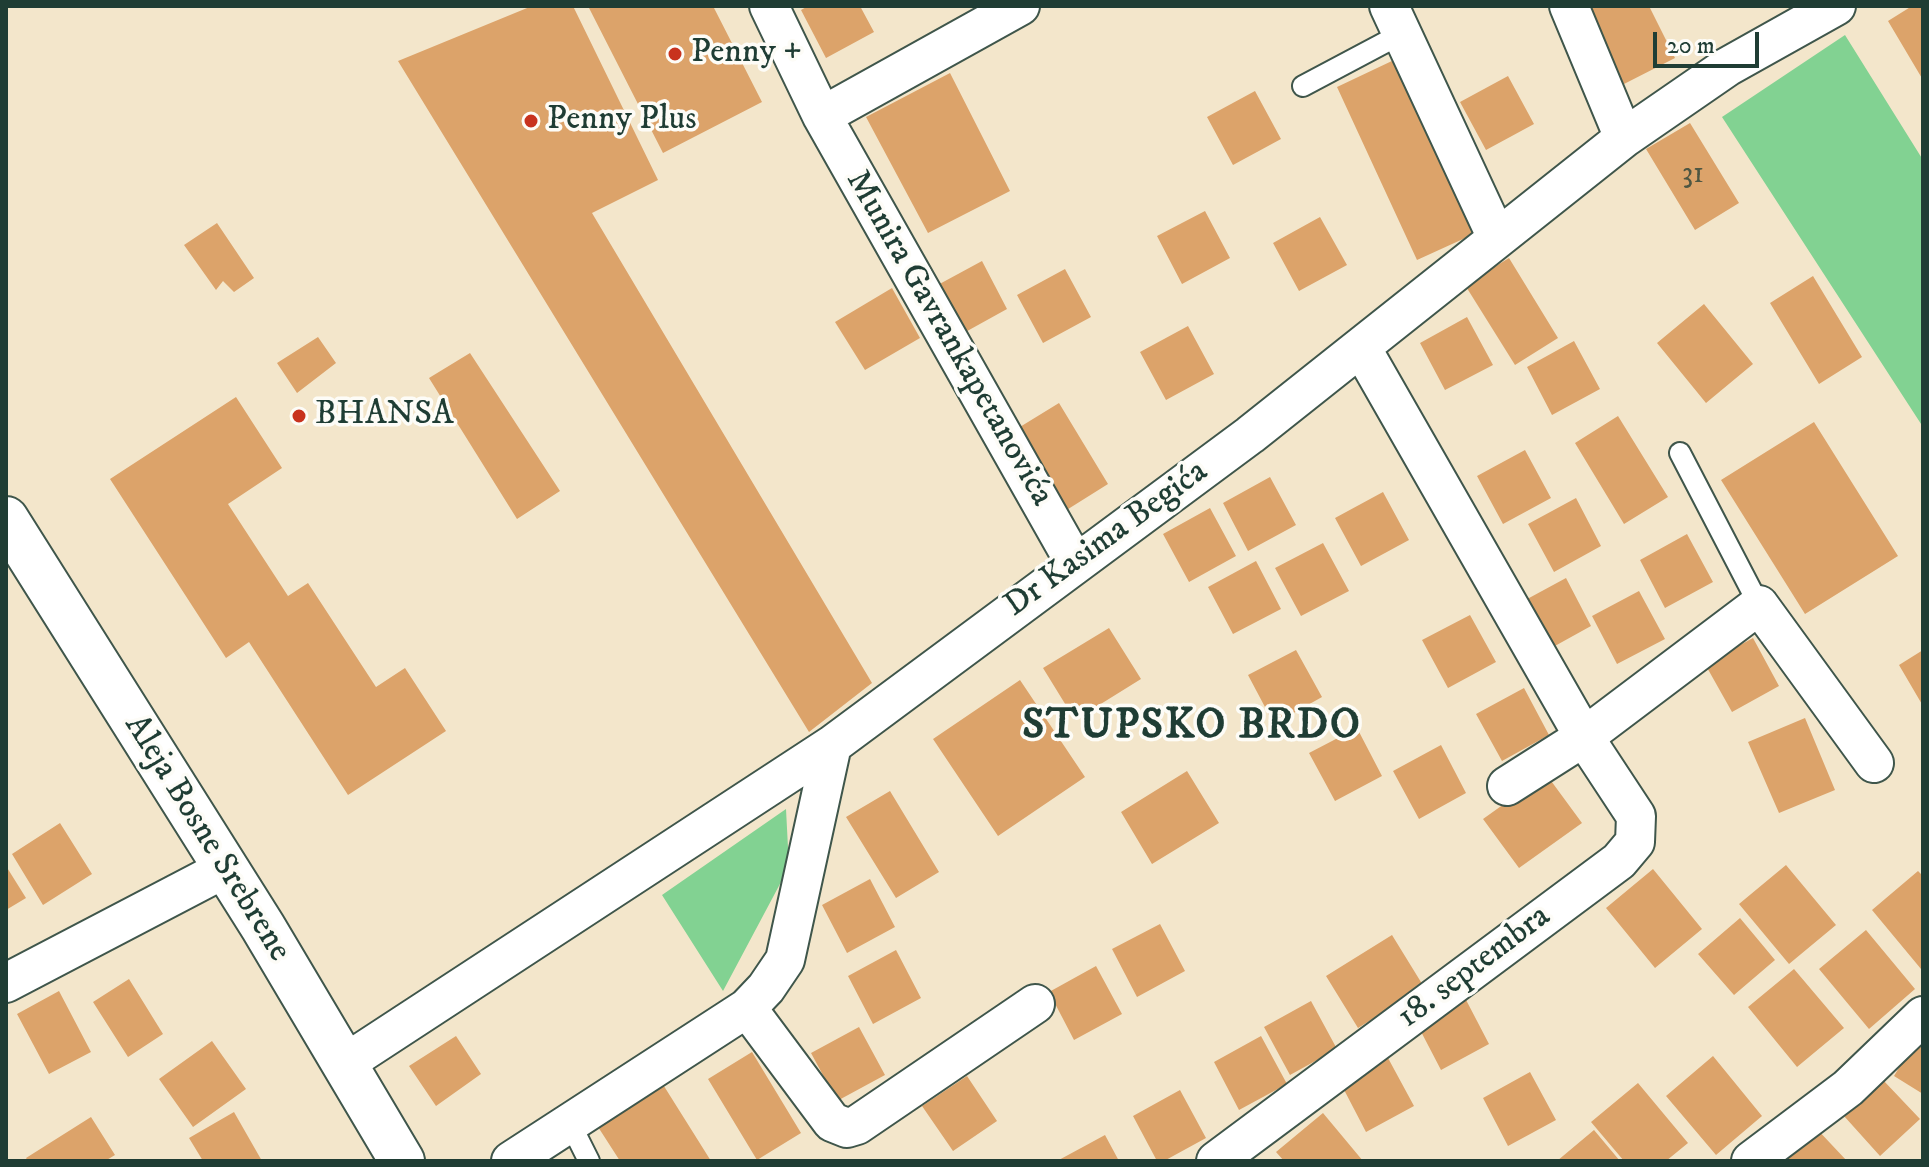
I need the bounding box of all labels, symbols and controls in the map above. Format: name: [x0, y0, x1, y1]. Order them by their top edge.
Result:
scale bar: [1657, 16, 1763, 66]
text: 20 m: [1667, 31, 1715, 61]
place label: Penny +: [691, 34, 802, 74]
marker: Penny +: [666, 45, 684, 63]
place label: Penny Plus: [547, 101, 697, 141]
marker: Penny Plus: [522, 112, 540, 130]
house number: 31: [1682, 158, 1704, 194]
street label: Munira Gavrankapetanovića: [835, 164, 1061, 514]
place label: BHANSA: [315, 396, 454, 436]
marker: BHANSA: [290, 407, 308, 425]
street label: Dr Kasima Begića: [998, 453, 1216, 627]
district label: STUPSKO BRDO: [1022, 703, 1362, 753]
street label: Aleja Bosne Srebrene: [114, 708, 298, 970]
street label: 18. septembra: [1391, 897, 1559, 1039]

